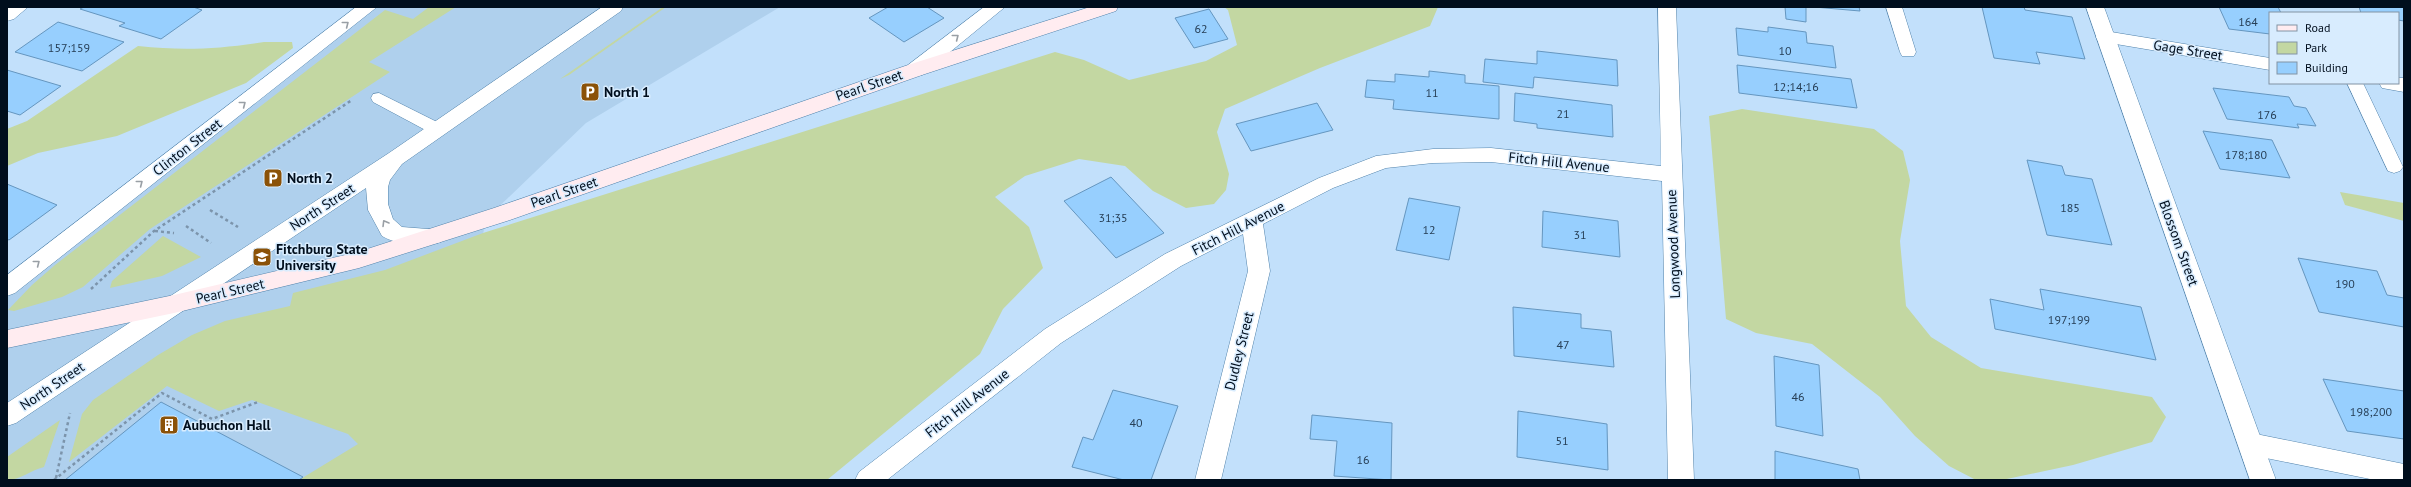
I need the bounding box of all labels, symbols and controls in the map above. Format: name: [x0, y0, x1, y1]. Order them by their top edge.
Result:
legend: [2269, 12, 2399, 84]
house number: 164: [2238, 14, 2258, 29]
text: Road: [2305, 20, 2330, 35]
house number: 62: [1194, 21, 1208, 36]
one-way arrow: [341, 22, 348, 29]
one-way arrow: [952, 35, 959, 42]
street label: Gage Street: [2152, 36, 2224, 64]
house number: 157;159: [48, 40, 90, 55]
text: Park: [2305, 40, 2327, 55]
house number: 10: [1778, 43, 1792, 58]
text: Building: [2305, 60, 2348, 75]
street label: Pearl Street: [833, 65, 905, 105]
house number: 12;14;16: [1773, 79, 1819, 94]
parking icon: North 1: [579, 81, 601, 103]
place label: North 1: [604, 83, 650, 101]
house number: 11: [1425, 85, 1439, 100]
one-way arrow: [238, 101, 245, 108]
house number: 21: [1556, 106, 1570, 121]
house number: 176: [2257, 107, 2277, 122]
street label: Clinton Street: [149, 114, 225, 180]
house number: 178;180: [2225, 147, 2268, 162]
street label: Fitch Hill Avenue: [1508, 148, 1610, 176]
parking icon: North 2: [262, 167, 284, 189]
place label: North 2: [287, 169, 333, 187]
street label: Pearl Street: [528, 172, 600, 212]
street label: North Street: [286, 179, 358, 235]
one-way arrow: [136, 181, 143, 188]
street label: Longwood Avenue: [1662, 189, 1684, 299]
street label: Fitch Hill Avenue: [1189, 197, 1287, 259]
street label: Blossom Street: [2155, 198, 2203, 289]
house number: 185: [2060, 200, 2080, 215]
house number: 31;35: [1098, 210, 1128, 225]
one-way arrow: [383, 220, 390, 227]
house number: 12: [1422, 222, 1436, 237]
house number: 31: [1573, 227, 1587, 242]
place label: Fitchburg State University: [276, 240, 368, 274]
school or university icon: Fitchburg State University: [251, 246, 273, 268]
one-way arrow: [33, 261, 40, 268]
street label: Pearl Street: [194, 274, 266, 308]
house number: 190: [2335, 276, 2355, 291]
street label: Dudley Street: [1221, 309, 1258, 392]
house number: 197;199: [2048, 312, 2090, 327]
house number: 47: [1556, 337, 1570, 352]
street label: North Street: [16, 358, 88, 414]
street label: Fitch Hill Avenue: [921, 365, 1013, 441]
house number: 46: [1791, 389, 1805, 404]
house number: 198;200: [2350, 404, 2393, 419]
building icon: Aubuchon Hall: [158, 414, 180, 436]
house number: 40: [1129, 415, 1143, 430]
place label: Aubuchon Hall: [183, 416, 272, 434]
house number: 51: [1555, 433, 1569, 448]
house number: 16: [1356, 452, 1370, 467]

